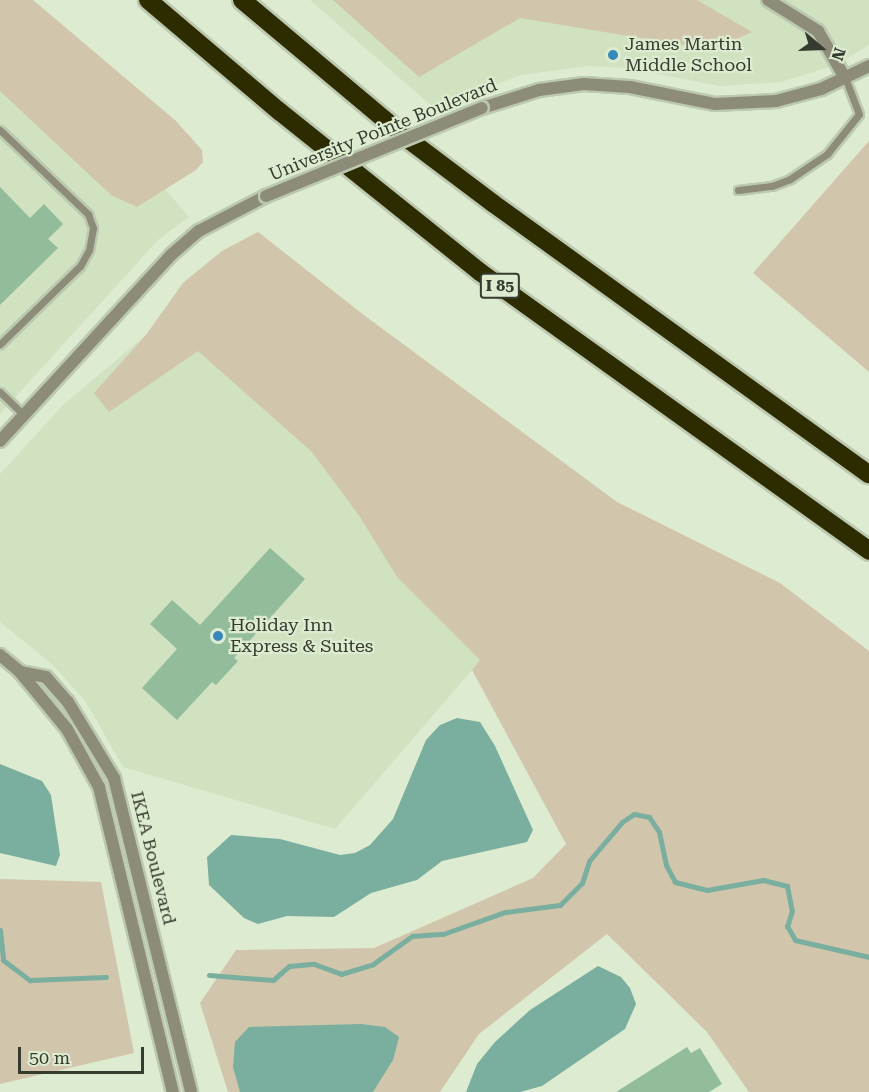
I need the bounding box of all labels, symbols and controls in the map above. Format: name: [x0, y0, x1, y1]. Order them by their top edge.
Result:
north arrow: [791, 18, 851, 78]
place label: James Martin Middle School: [625, 34, 752, 76]
text: N: [828, 45, 849, 63]
marker: James Martin Middle School: [606, 48, 620, 62]
street label: University Pointe Boulevard: [266, 74, 500, 186]
road number: I 85: [479, 273, 521, 299]
place label: Holiday Inn Express & Suites: [230, 615, 373, 658]
marker: Holiday Inn Express & Suites: [211, 629, 225, 643]
street label: IKEA Boulevard: [126, 789, 180, 927]
scale bar: [21, 1035, 147, 1073]
text: 50 m: [29, 1047, 70, 1068]

